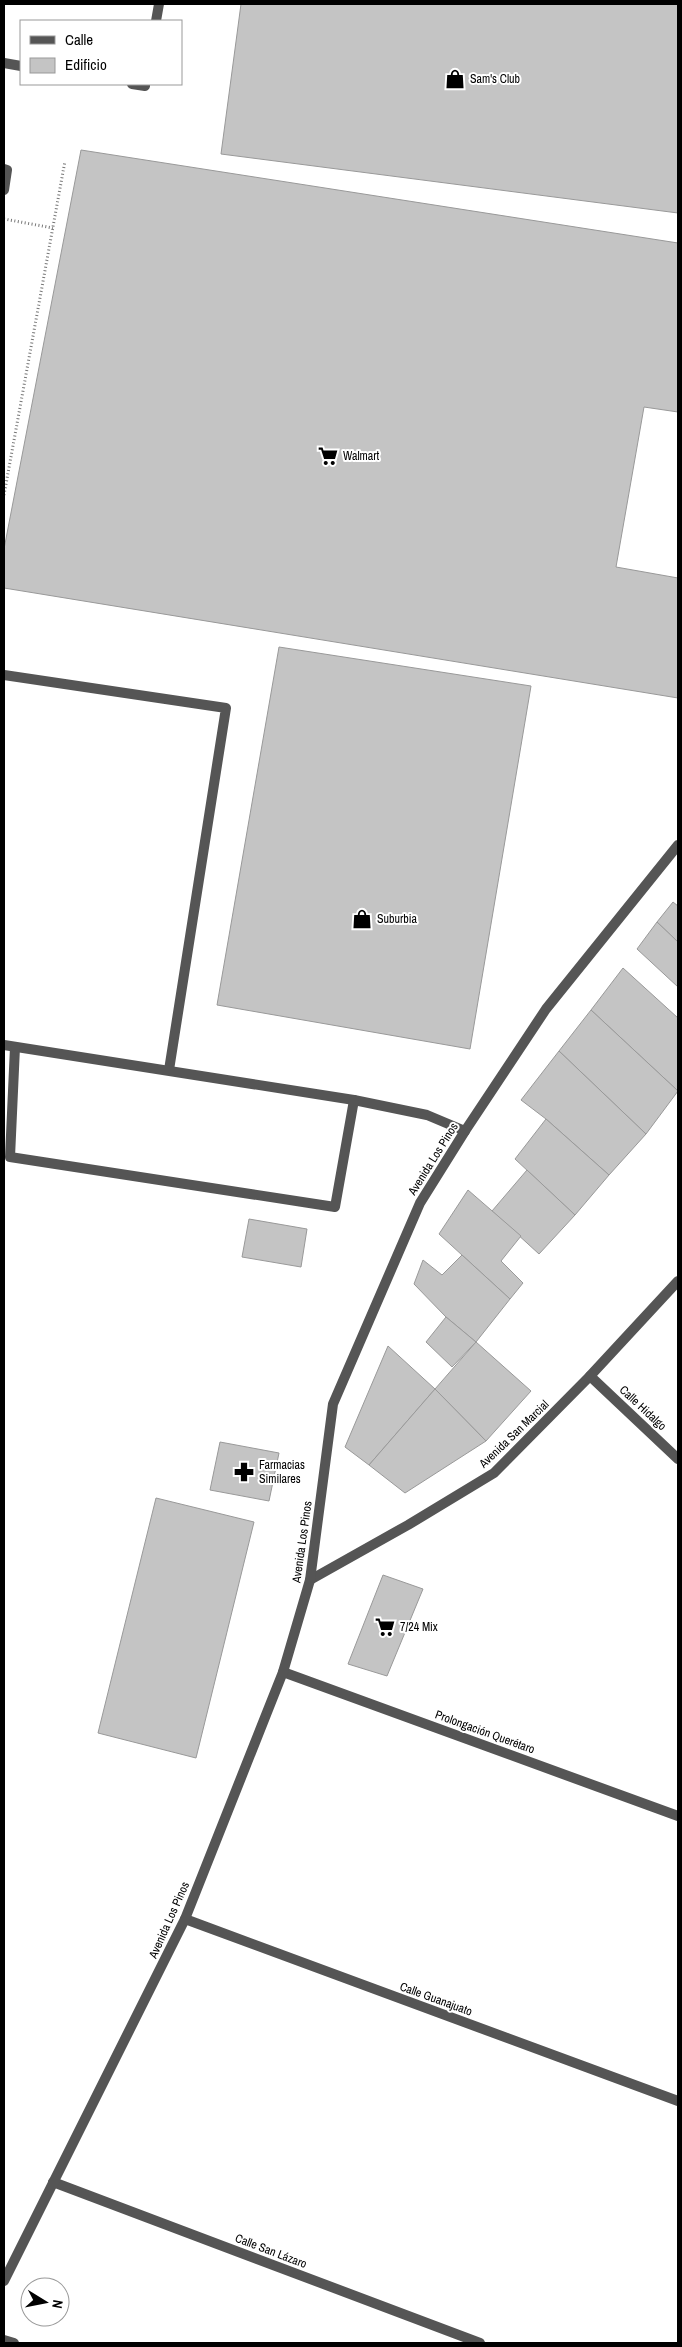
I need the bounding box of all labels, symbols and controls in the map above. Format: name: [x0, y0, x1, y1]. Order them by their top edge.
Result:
legend: [20, 20, 182, 85]
text: Calle: [65, 29, 93, 50]
text: Edificio: [65, 54, 107, 75]
shop icon: Sam's Club: [444, 68, 466, 90]
place label: Sam's Club: [470, 71, 520, 87]
supermarket icon: Walmart: [317, 445, 339, 467]
place label: Walmart: [343, 448, 380, 464]
shop icon: Suburbia: [351, 908, 373, 930]
place label: Suburbia: [377, 911, 417, 927]
street label: Avenida Los Pinos: [404, 1120, 462, 1199]
street label: Calle Hidalgo: [616, 1382, 670, 1434]
street label: Avenida San Marcial: [475, 1397, 552, 1472]
place label: Farmacias Similares: [259, 1457, 305, 1487]
pharmacy icon: Farmacias Similares: [233, 1461, 255, 1483]
street label: Avenida Los Pinos: [288, 1500, 316, 1585]
supermarket icon: 7/24 Mix: [374, 1616, 396, 1638]
place label: 7/24 Mix: [400, 1619, 438, 1635]
street label: Prolongación Querétaro: [433, 1707, 537, 1757]
street label: Avenida Los Pinos: [145, 1879, 193, 1962]
street label: Calle Guanajuato: [398, 1978, 474, 2020]
street label: Calle San Lázaro: [233, 2230, 309, 2272]
north arrow: [20, 2277, 70, 2327]
text: N: [48, 2299, 67, 2310]

